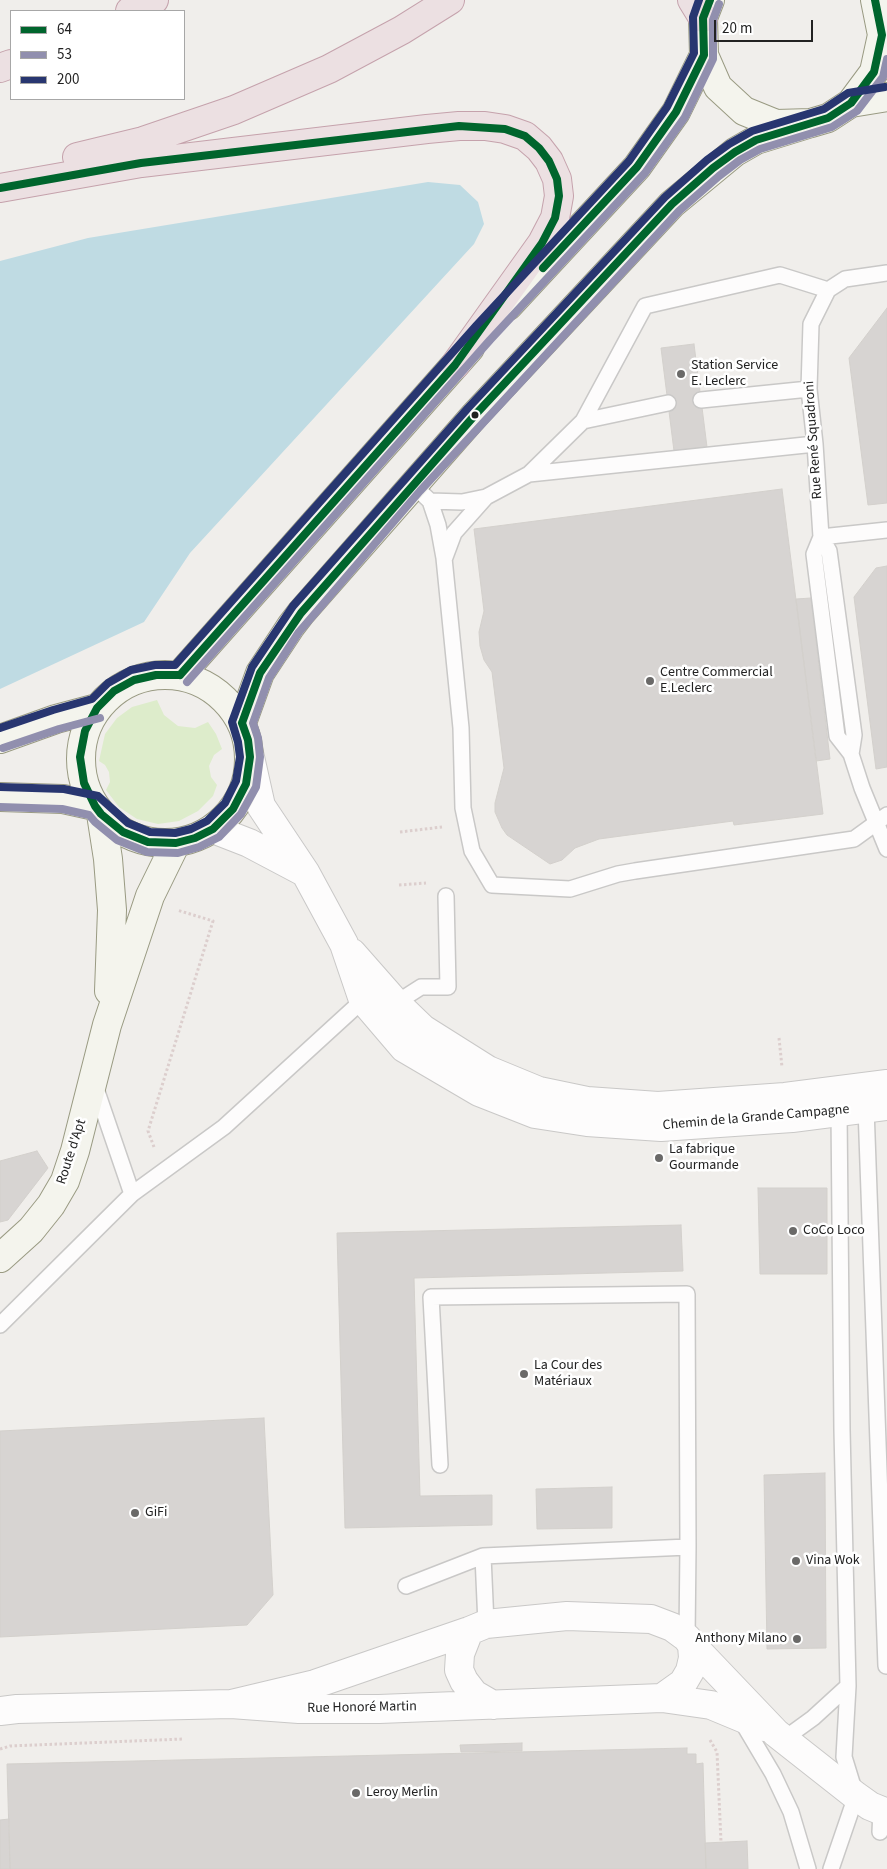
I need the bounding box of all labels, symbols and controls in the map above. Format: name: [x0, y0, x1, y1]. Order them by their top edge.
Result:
legend: [10, 10, 185, 100]
scale bar: [717, 10, 816, 42]
text: 20 m: [722, 18, 752, 39]
text: 64: [57, 19, 72, 40]
text: 53: [57, 44, 72, 65]
text: 200: [57, 69, 79, 90]
place label: Station Service E. Leclerc: [691, 358, 778, 391]
marker: Station Service E. Leclerc: [675, 368, 687, 380]
street label: Rue René Squadroni: [801, 380, 827, 500]
unlabelled marker: [470, 410, 480, 420]
place label: Centre Commercial E.Leclerc: [660, 665, 773, 698]
marker: Centre Commercial E.Leclerc: [644, 675, 656, 687]
street label: Chemin de la Grande Campagne: [662, 1101, 850, 1135]
street label: Route d'Apt: [54, 1117, 90, 1187]
place label: La fabrique Gourmande: [669, 1142, 739, 1174]
marker: La fabrique Gourmande: [653, 1152, 665, 1164]
place label: CoCo Loco: [803, 1223, 865, 1239]
marker: CoCo Loco: [787, 1225, 799, 1237]
place label: La Cour des Matériaux: [534, 1358, 602, 1390]
marker: La Cour des Matériaux: [518, 1368, 530, 1380]
place label: GiFi: [145, 1505, 167, 1521]
marker: GiFi: [129, 1507, 141, 1519]
place label: Vina Wok: [806, 1553, 860, 1569]
marker: Vina Wok: [790, 1555, 802, 1567]
place label: Anthony Milano: [695, 1631, 787, 1647]
marker: Anthony Milano: [791, 1633, 803, 1645]
street label: Rue Honoré Martin: [307, 1699, 417, 1717]
place label: Leroy Merlin: [366, 1785, 438, 1801]
marker: Leroy Merlin: [350, 1787, 362, 1799]

